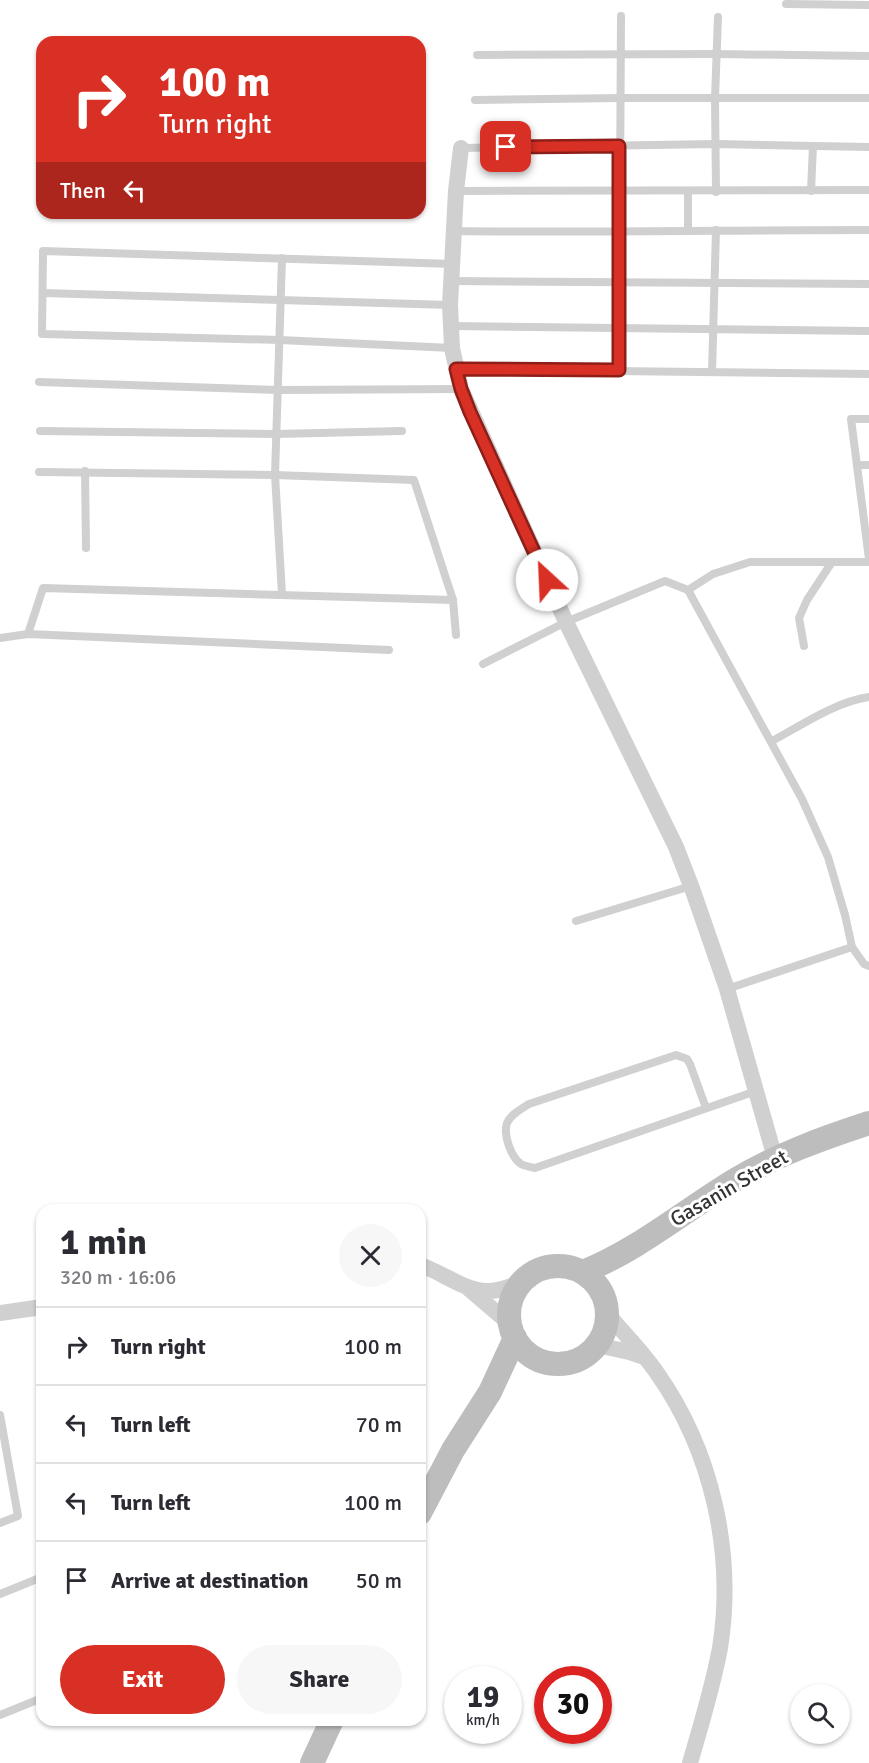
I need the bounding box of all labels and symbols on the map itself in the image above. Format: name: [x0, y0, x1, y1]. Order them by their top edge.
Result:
pin: [480, 121, 531, 172]
position arrow: [515, 548, 579, 612]
street label: Gasanin Street: [665, 1144, 793, 1232]
speed limit sign: 30: [534, 1666, 612, 1744]

